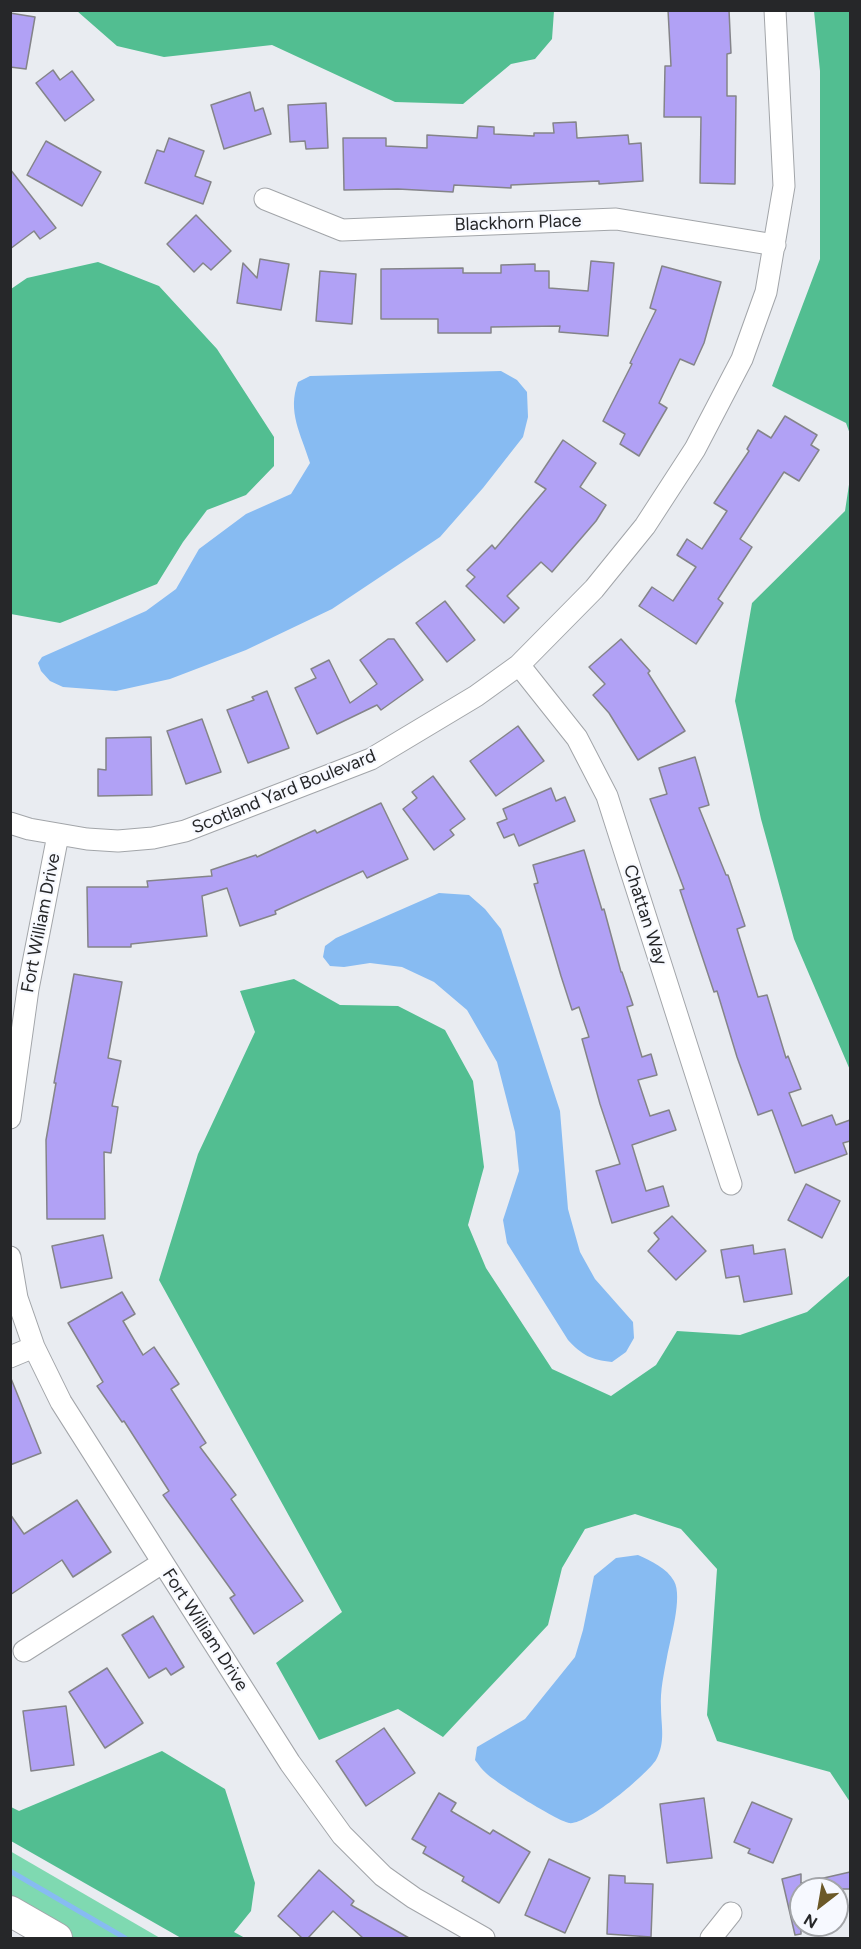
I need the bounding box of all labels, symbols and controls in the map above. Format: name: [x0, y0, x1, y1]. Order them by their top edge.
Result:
street label: Blackhorn Place: [454, 210, 582, 236]
street label: Scotland Yard Boulevard: [189, 745, 379, 839]
street label: Fort William Drive: [17, 851, 65, 995]
street label: Chattan Way: [619, 862, 671, 968]
street label: Fort William Drive: [157, 1565, 253, 1695]
north arrow: [789, 1877, 849, 1937]
text: N: [800, 1910, 821, 1932]

